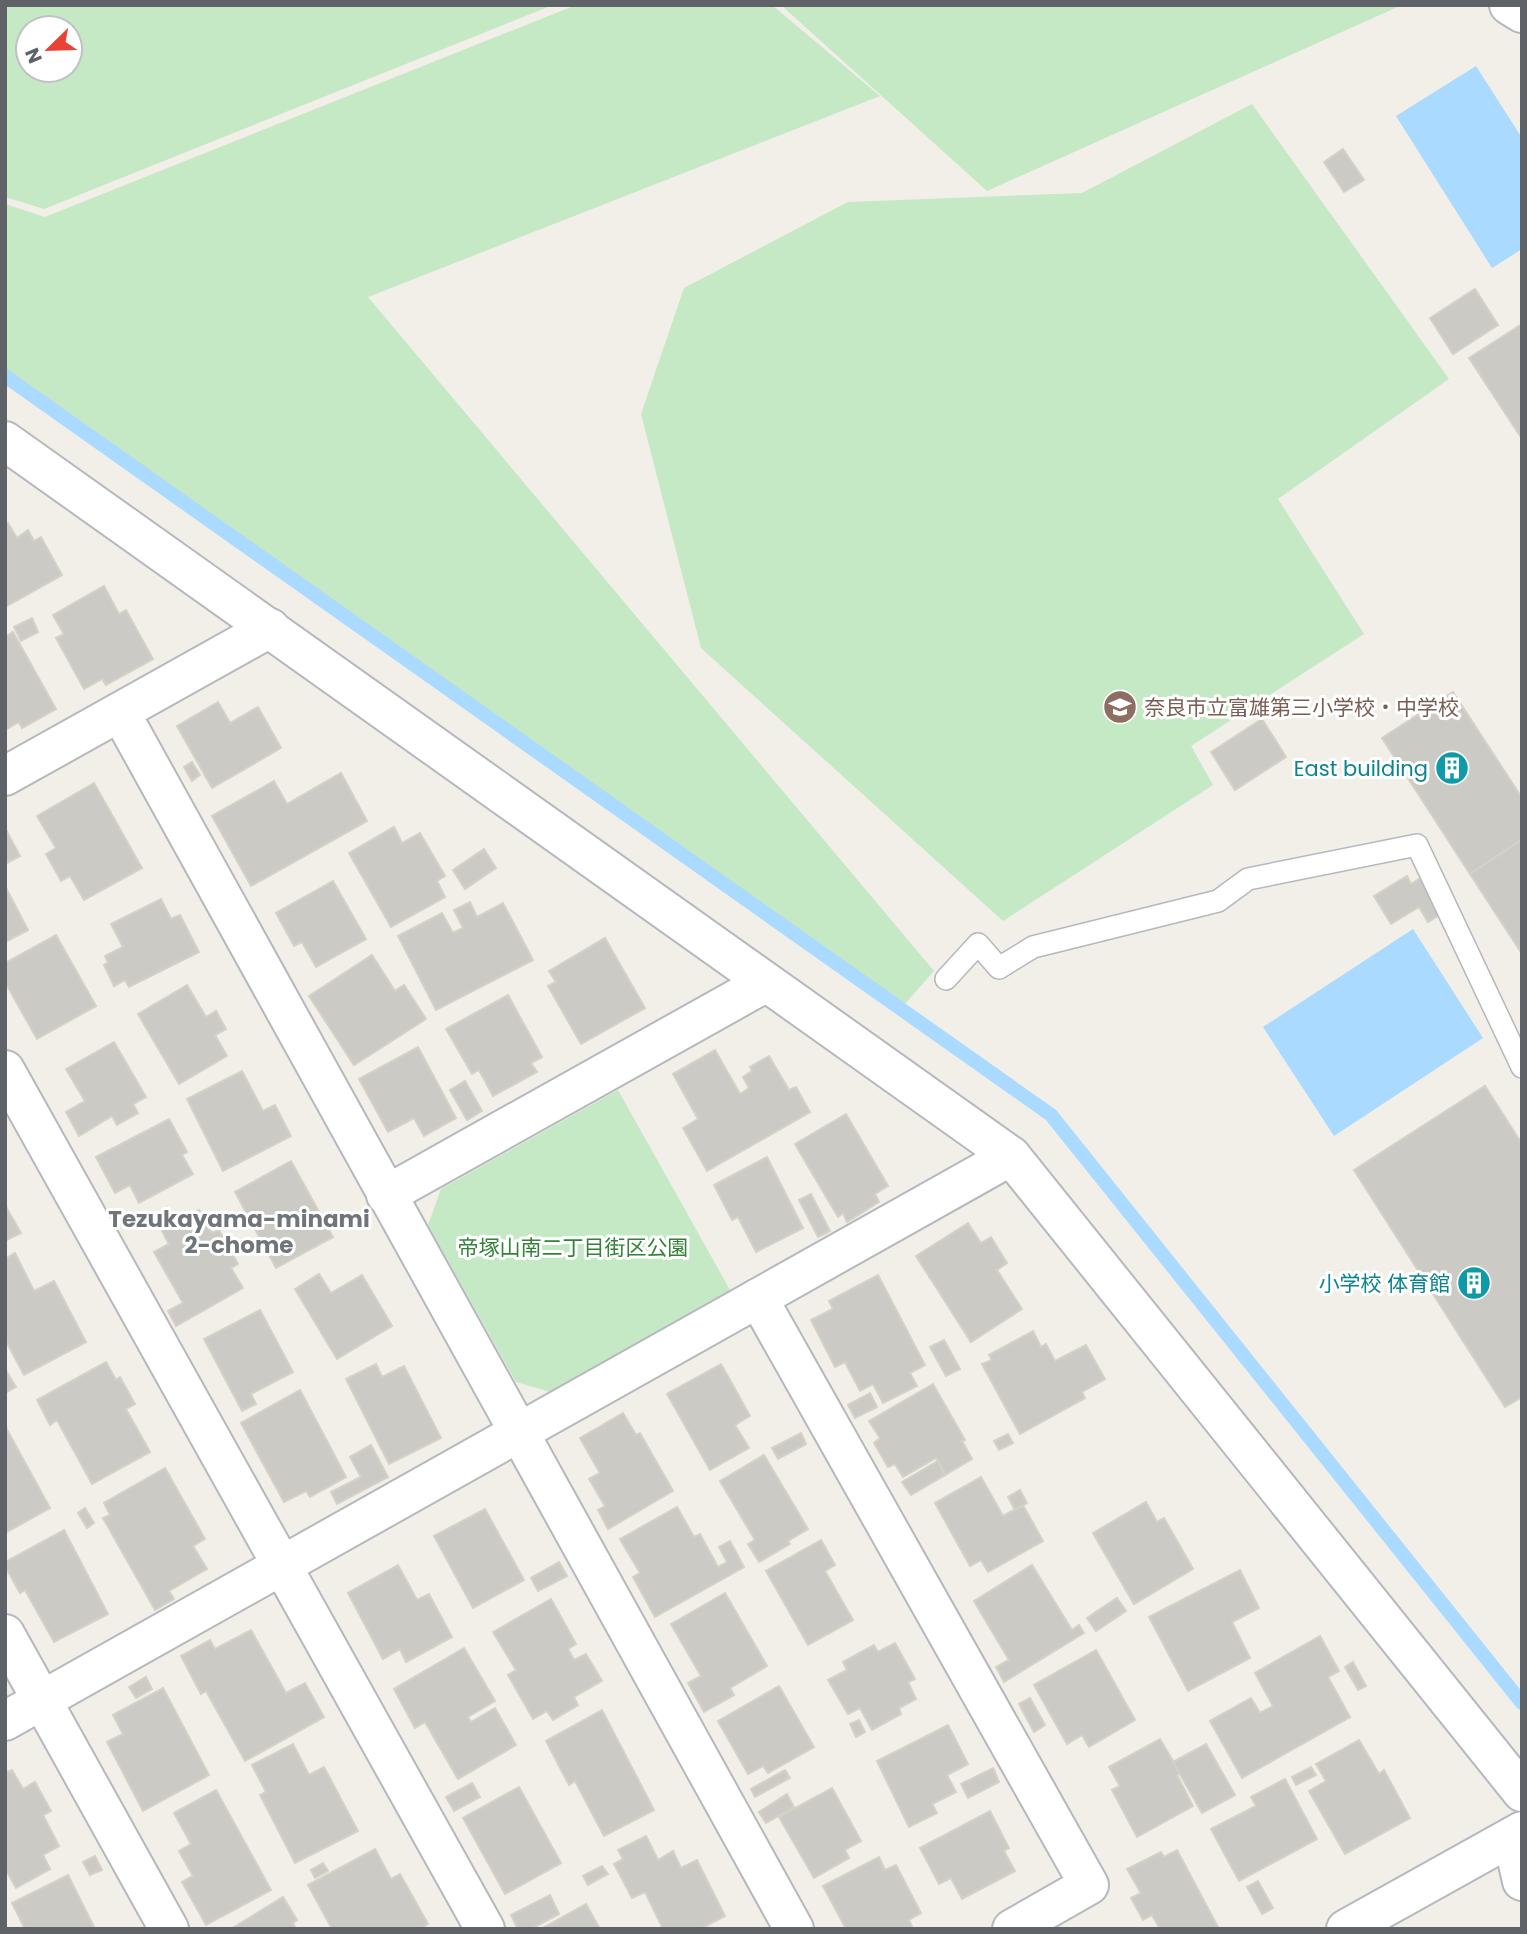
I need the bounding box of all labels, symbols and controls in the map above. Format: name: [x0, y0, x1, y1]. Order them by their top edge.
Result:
north arrow: [14, 14, 84, 84]
text: N: [19, 44, 49, 67]
school or university icon: 奈良市立富雄第三小学校・中学校: [1101, 688, 1139, 726]
place label: 奈良市立富雄第三小学校・中学校: [1144, 693, 1459, 722]
building icon: East building: [1433, 749, 1471, 787]
place label: East building: [1294, 754, 1428, 783]
district label: Tezukayama-minami 2-chome: [108, 1203, 370, 1261]
park label: 帝塚山南二丁目街区公園: [458, 1233, 689, 1262]
building icon: 小学校 体育館: [1455, 1264, 1493, 1302]
place label: 小学校 体育館: [1318, 1269, 1450, 1298]

